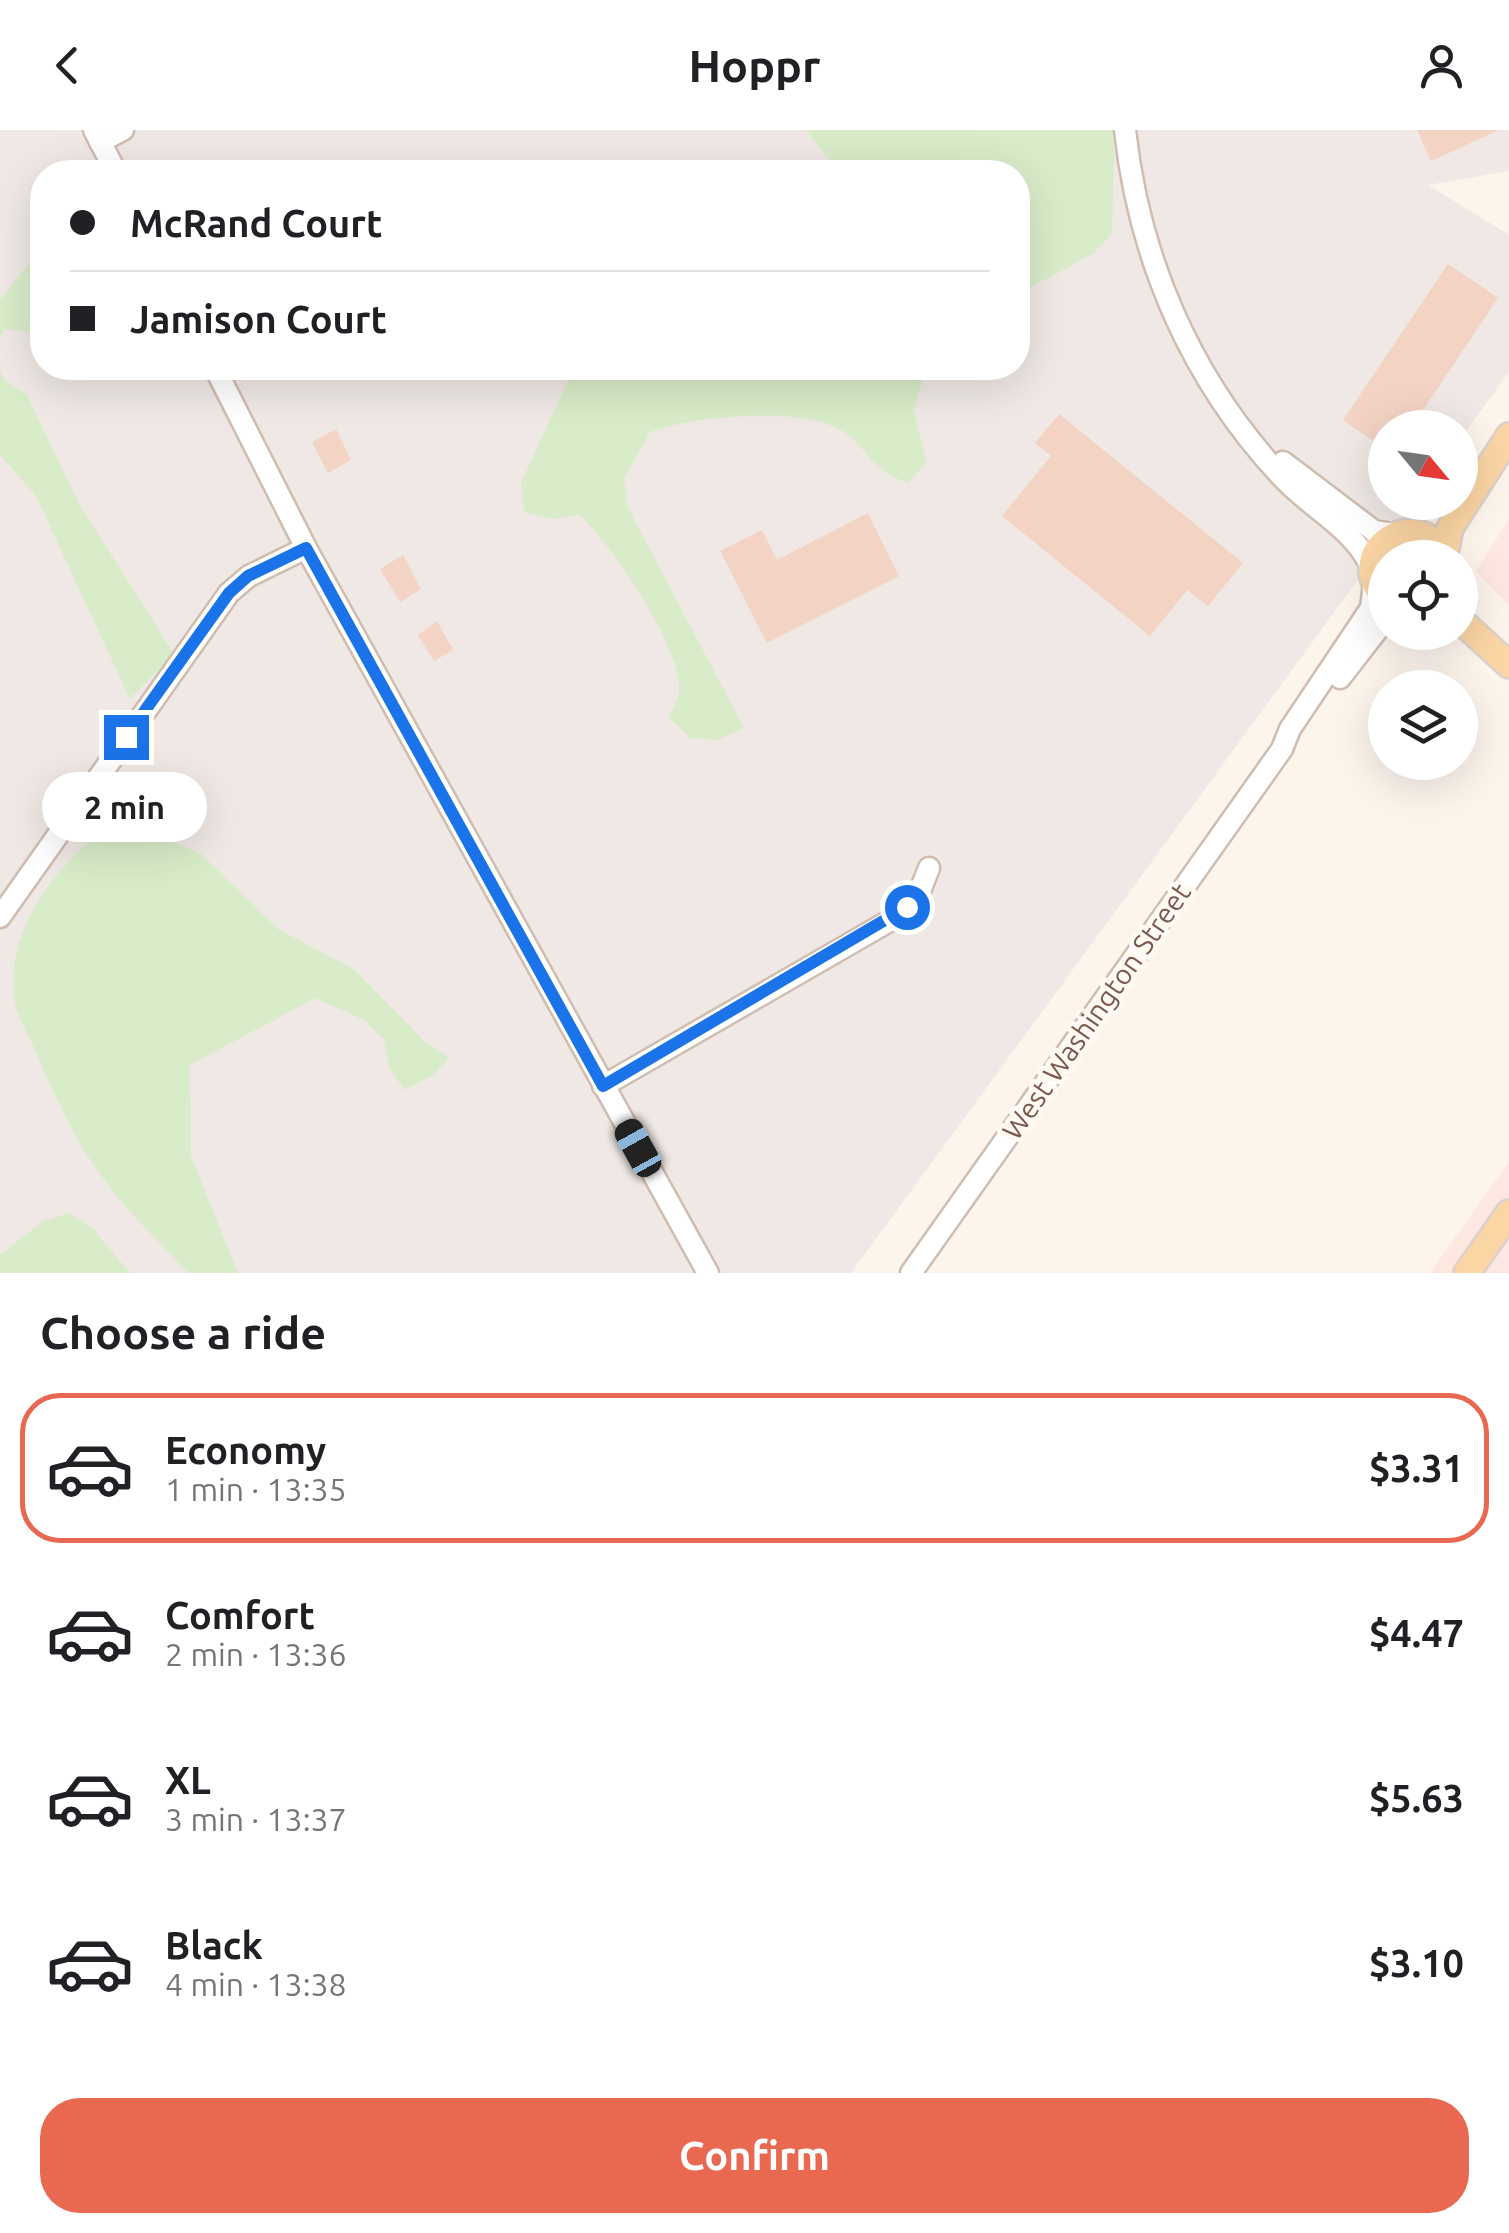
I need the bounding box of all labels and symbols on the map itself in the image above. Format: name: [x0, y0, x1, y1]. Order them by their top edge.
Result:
north arrow: [1368, 410, 1478, 520]
route end: [104, 715, 149, 760]
callout: 2 min: [44, 772, 208, 842]
street label: West Washington Street: [996, 877, 1196, 1145]
route start: [885, 885, 930, 930]
car: [610, 1114, 666, 1182]

